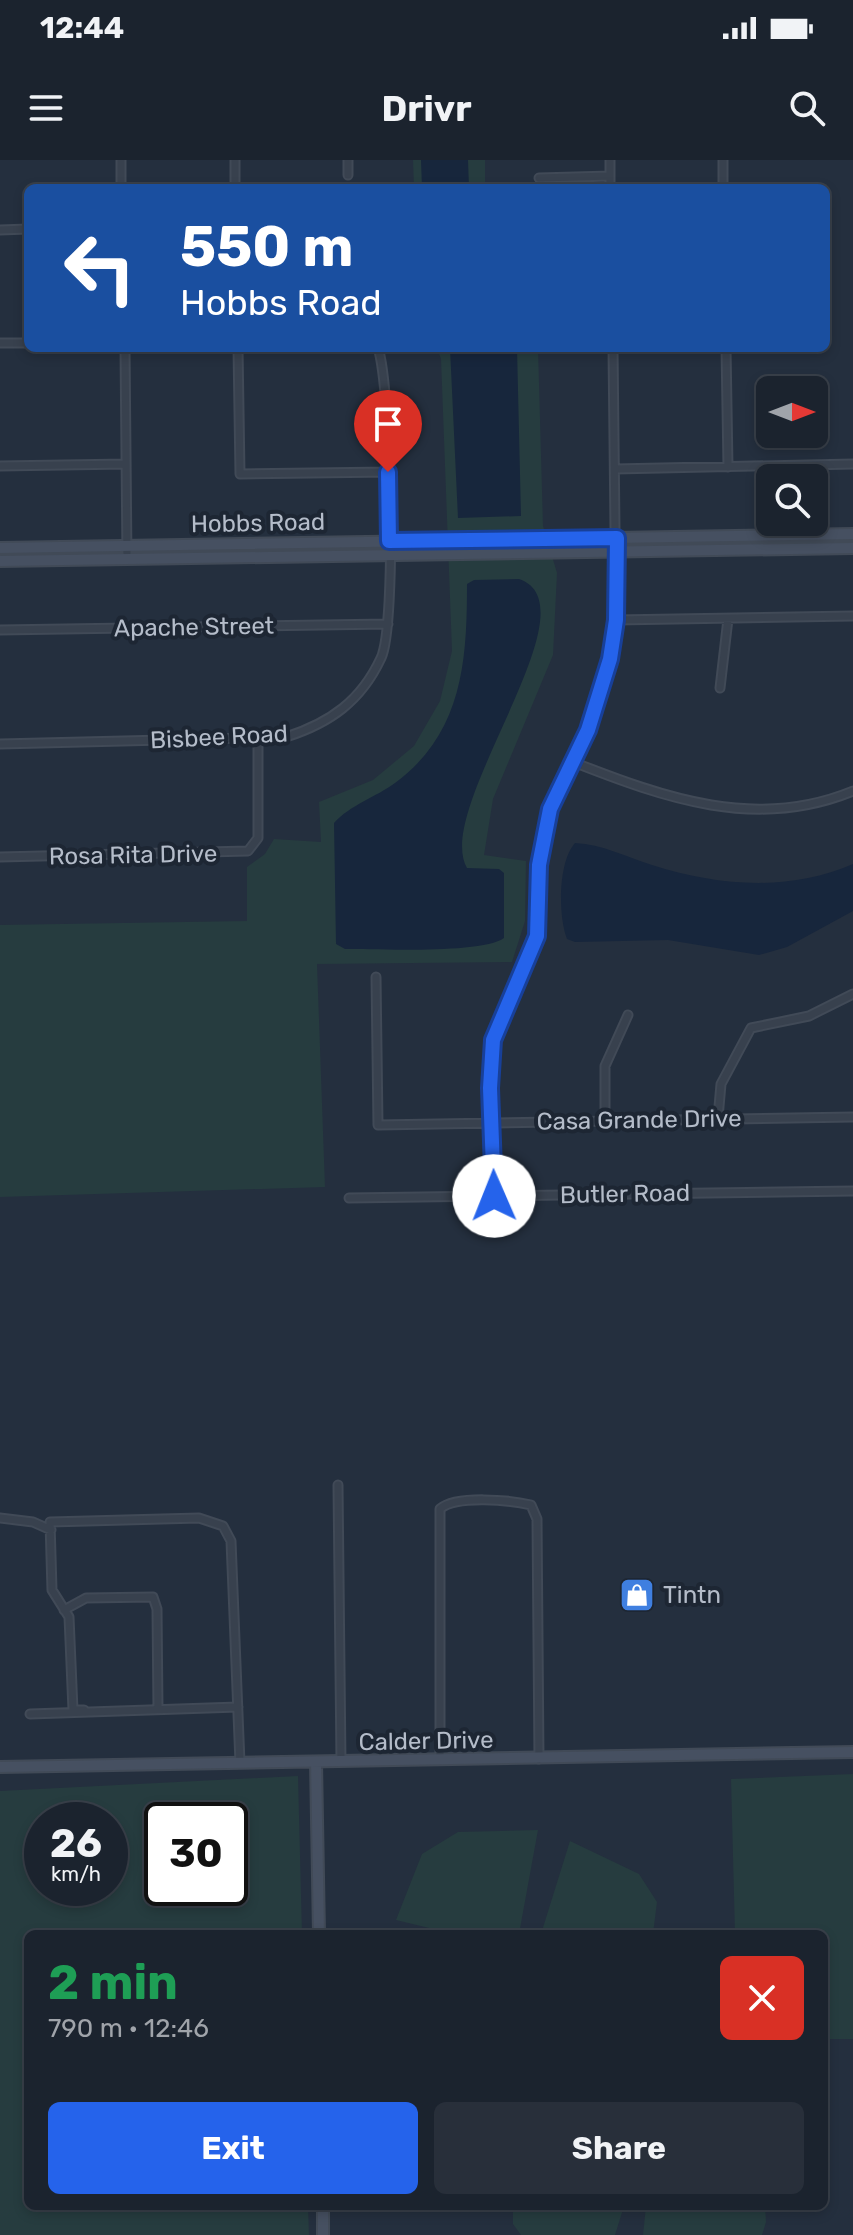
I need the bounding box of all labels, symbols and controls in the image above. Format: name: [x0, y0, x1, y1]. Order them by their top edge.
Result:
text: 12:44: [40, 10, 124, 46]
icon: menu: [24, 86, 68, 130]
icon: search: [785, 86, 829, 130]
text: Drivr: [381, 87, 472, 130]
text: 550 m: [180, 214, 354, 280]
icon: left: [48, 216, 152, 320]
text: Hobbs Road: [180, 281, 382, 324]
north arrow: [756, 376, 828, 448]
map controls: [756, 376, 828, 536]
pin: [354, 390, 422, 472]
icon: arrive: [366, 402, 410, 446]
button: search: [756, 464, 828, 536]
street label: Hobbs Road: [191, 508, 325, 538]
street label: Apache Street: [114, 612, 274, 642]
street label: Bisbee Road: [149, 719, 289, 755]
street label: Rosa Rita Drive: [49, 840, 217, 870]
street label: Casa Grande Drive: [536, 1104, 742, 1136]
position arrow: [452, 1154, 536, 1238]
street label: Butler Road: [560, 1179, 690, 1209]
shop icon: Tintn: [618, 1576, 656, 1614]
place label: Tintn: [663, 1581, 721, 1609]
street label: Calder Drive: [358, 1726, 494, 1756]
speed limit sign: 30: [144, 1802, 248, 1906]
text: 26: [50, 1820, 102, 1867]
text: km/h: [51, 1862, 101, 1886]
text: 2 min: [48, 1954, 178, 2011]
button: close: [720, 1956, 804, 2040]
text: 790 m · 12:46: [48, 2013, 209, 2044]
button: Exit: [48, 2102, 418, 2194]
button: Share: [434, 2102, 804, 2194]

